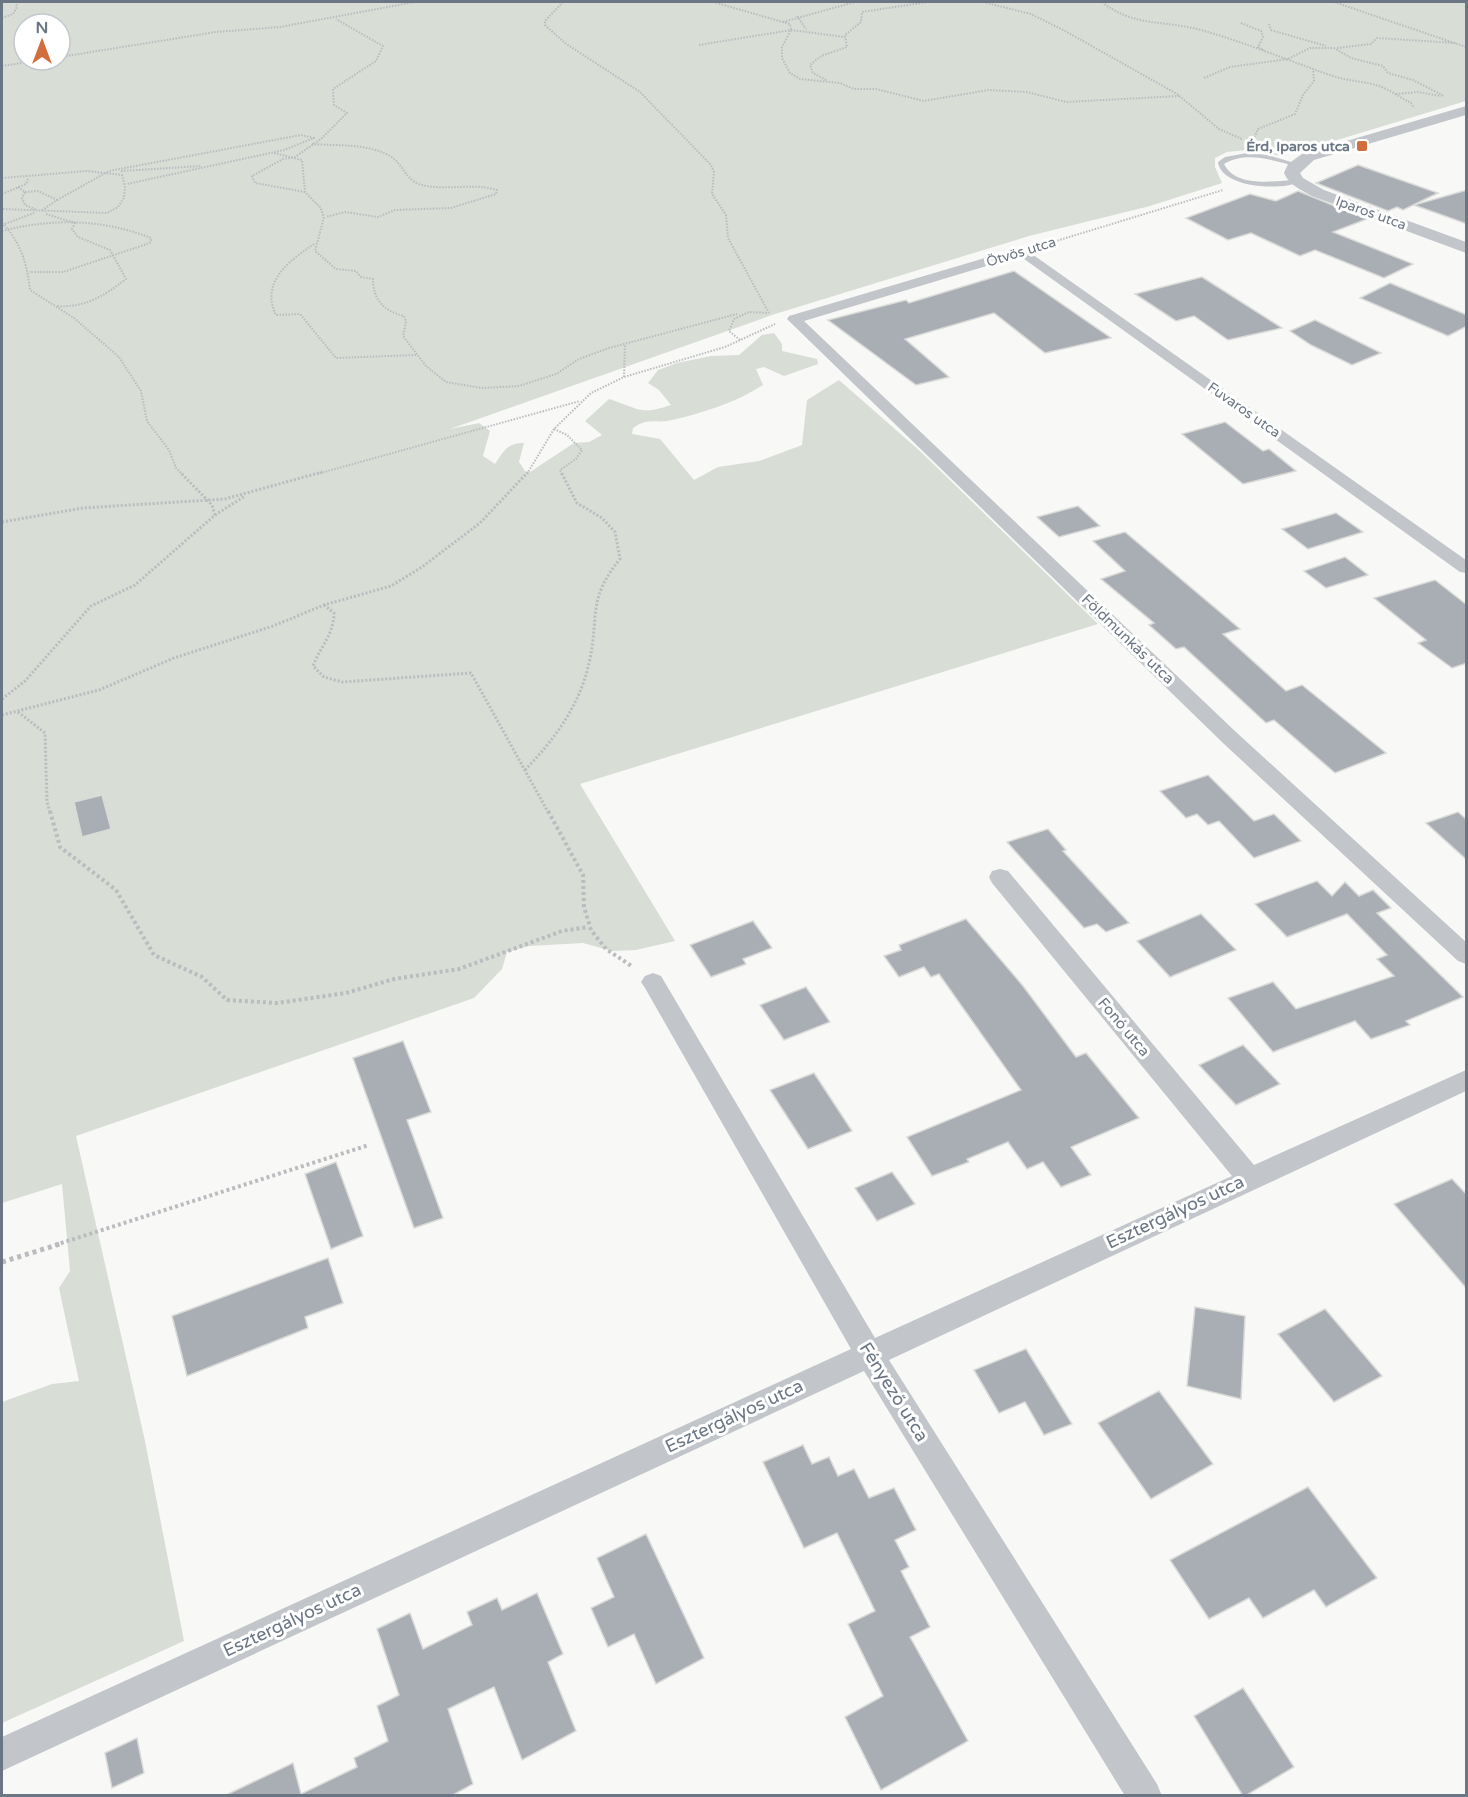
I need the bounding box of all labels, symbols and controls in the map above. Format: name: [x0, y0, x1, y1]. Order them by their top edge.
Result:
north arrow: [12, 12, 72, 72]
text: N: [36, 18, 48, 38]
place label: Érd, Iparos utca: [1246, 138, 1350, 155]
marker: Érd, Iparos utca: [1355, 139, 1369, 153]
street label: Iparos utca: [1333, 192, 1409, 234]
street label: Ötvös utca: [984, 233, 1058, 271]
street label: Fuvaros utca: [1204, 379, 1284, 441]
street label: Földmunkás utca: [1078, 590, 1178, 688]
street label: Fonó utca: [1094, 994, 1154, 1060]
street label: Esztergályos utca: [1102, 1170, 1248, 1254]
street label: Fényező utca: [855, 1338, 933, 1446]
street label: Esztergályos utca: [661, 1374, 807, 1458]
street label: Esztergályos utca: [219, 1578, 365, 1662]

